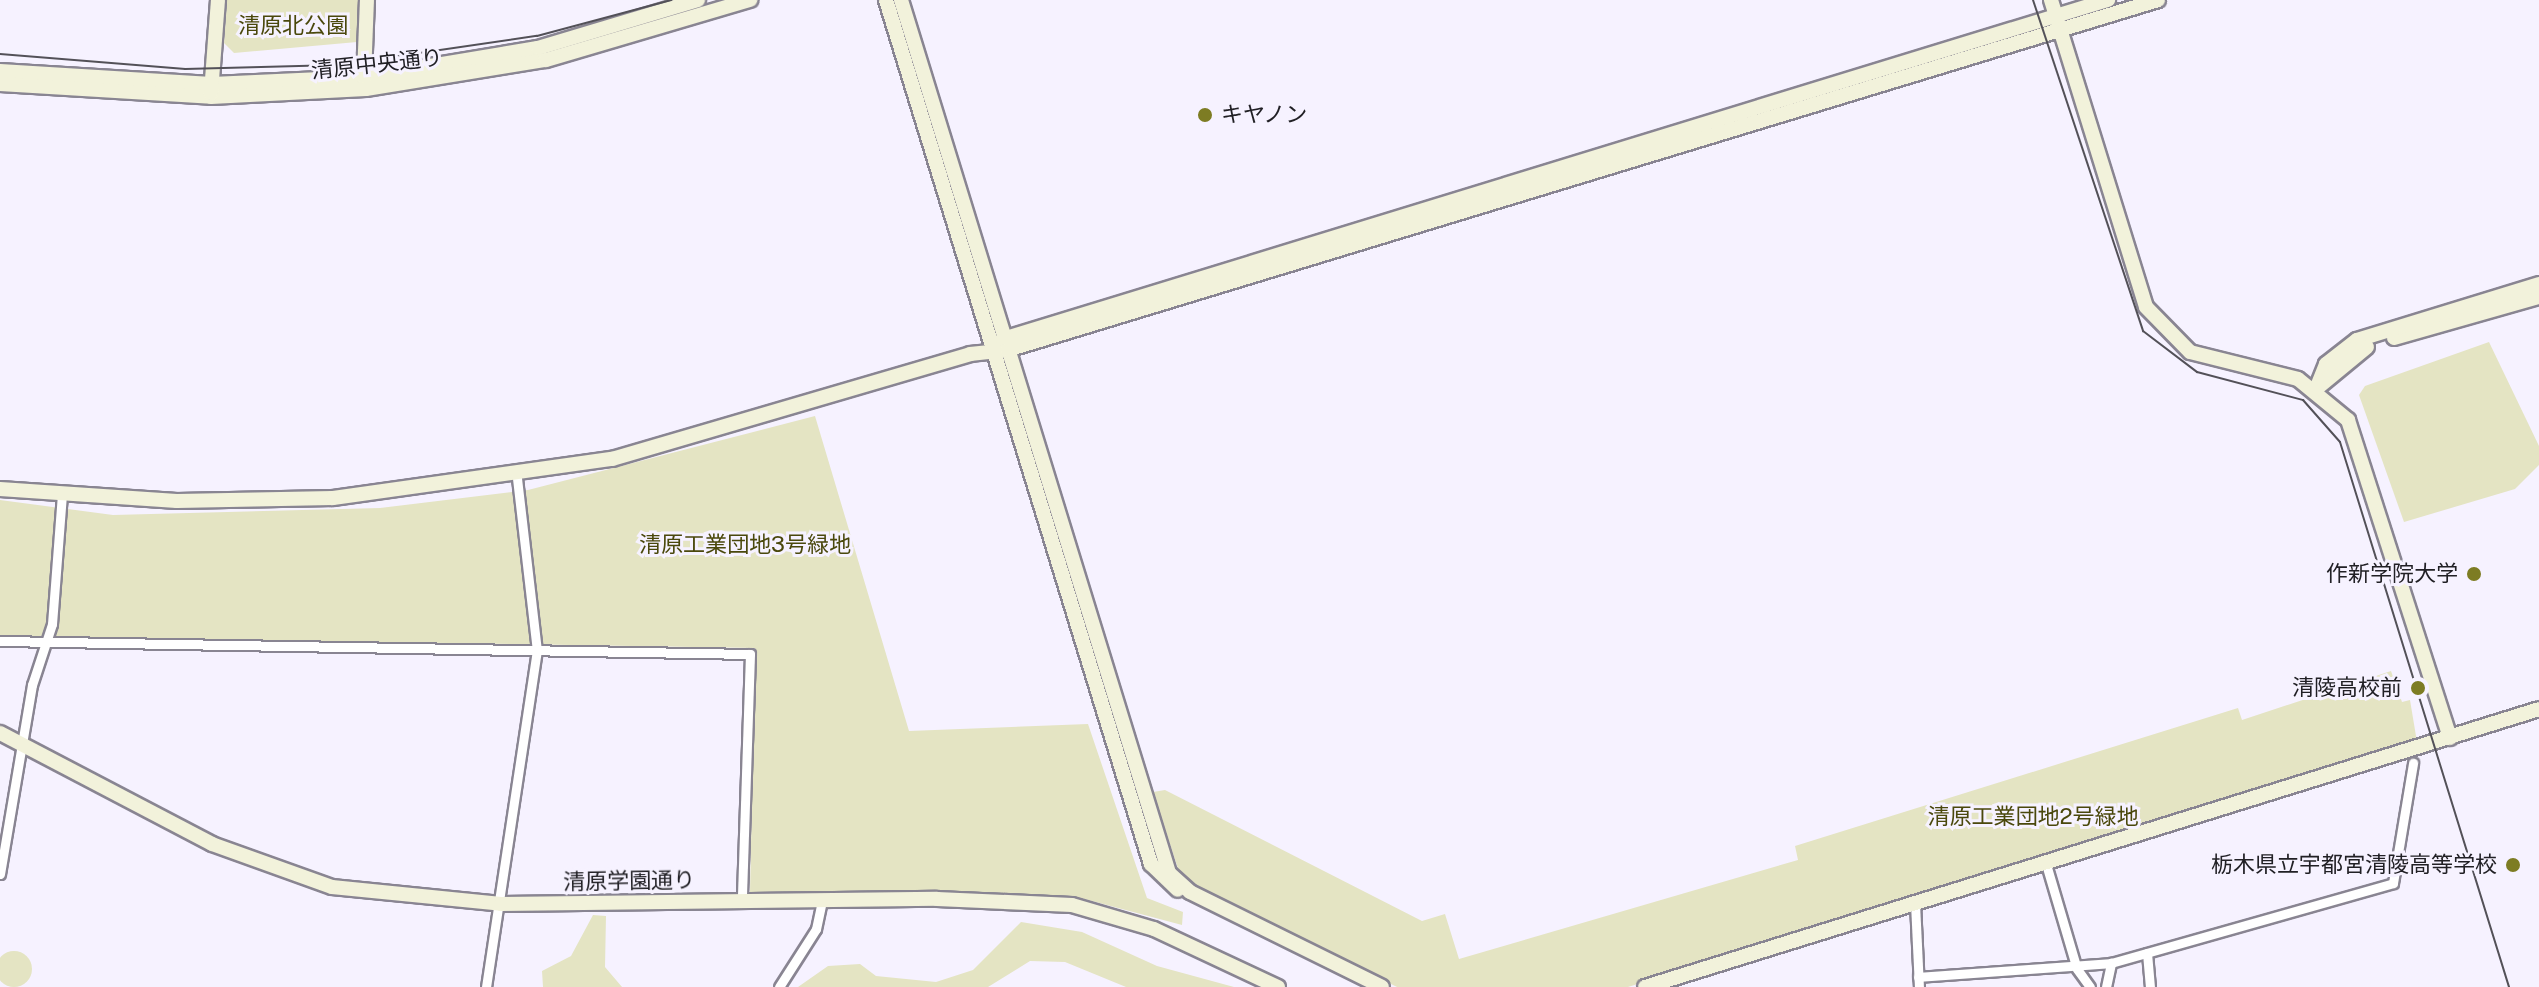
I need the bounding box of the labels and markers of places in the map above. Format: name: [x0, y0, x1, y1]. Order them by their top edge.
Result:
place label: キヤノン: [1221, 102, 1309, 128]
marker: キヤノン: [1196, 106, 1214, 124]
place label: 作新学院大学: [2326, 561, 2458, 587]
marker: 作新学院大学: [2465, 565, 2483, 583]
place label: 清陵高校前: [2292, 675, 2402, 701]
marker: 清陵高校前: [2409, 679, 2427, 697]
place label: 栃木県立宇都宮清陵高等学校: [2211, 852, 2497, 878]
marker: 栃木県立宇都宮清陵高等学校: [2504, 856, 2522, 874]

